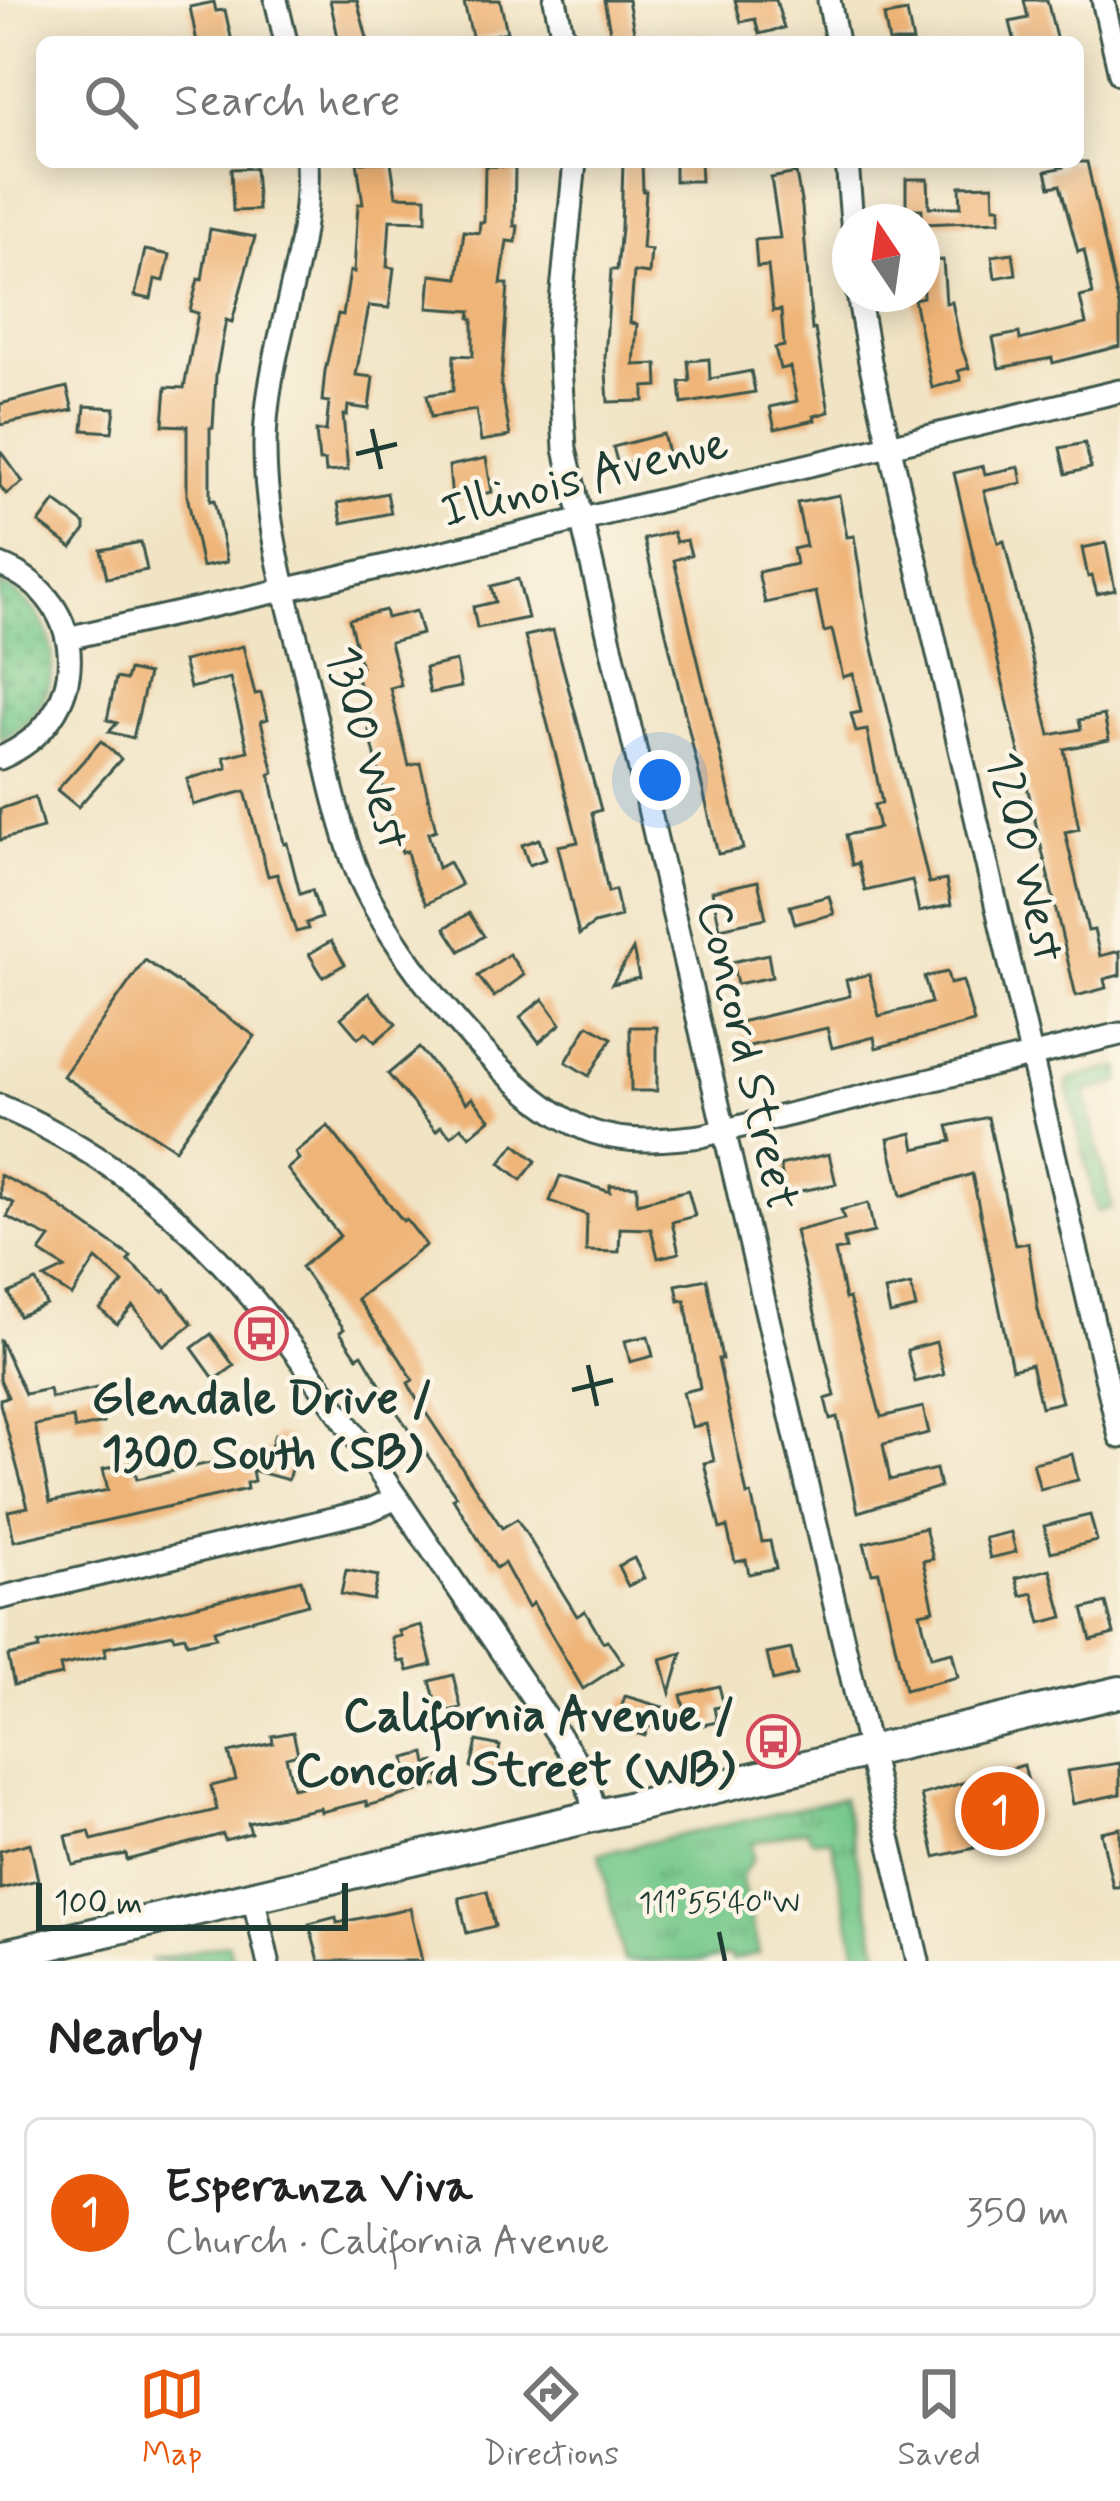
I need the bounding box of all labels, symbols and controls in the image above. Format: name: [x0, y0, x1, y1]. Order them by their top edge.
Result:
search box: [36, 36, 1084, 168]
icon: search: [78, 69, 144, 135]
text: Search here: [174, 73, 401, 132]
north arrow: [832, 204, 940, 312]
street label: Illinois Avenue: [435, 412, 735, 545]
street label: 1300 West: [309, 639, 424, 857]
street label: 1200 West: [970, 746, 1079, 968]
your location: [630, 750, 690, 810]
street label: Concord Street: [680, 895, 813, 1217]
bus stop icon: Glendale Drive / 1300 South (SB): [234, 1305, 290, 1361]
place label: Glendale Drive / 1300 South (SB): [92, 1368, 432, 1486]
place label: California Avenue / Concord Street (WB): [295, 1685, 735, 1803]
bus stop icon: California Avenue / Concord Street (WB): [746, 1713, 802, 1769]
pin: 1: [961, 1766, 1039, 1856]
scale bar: [36, 1877, 348, 1930]
text: 100 m: [54, 1882, 143, 1926]
text: 111°55'40"W: [638, 1884, 800, 1923]
text: Nearby: [48, 2006, 203, 2072]
text: Esperanza Viva: [165, 2158, 472, 2217]
text: 1: [81, 2188, 99, 2239]
text: 350 m: [966, 2188, 1069, 2239]
text: Church · California Avenue: [165, 2217, 609, 2268]
tab: Map: [139, 2361, 205, 2477]
tab: Directions: [483, 2361, 619, 2477]
tab: Saved: [897, 2361, 981, 2477]

